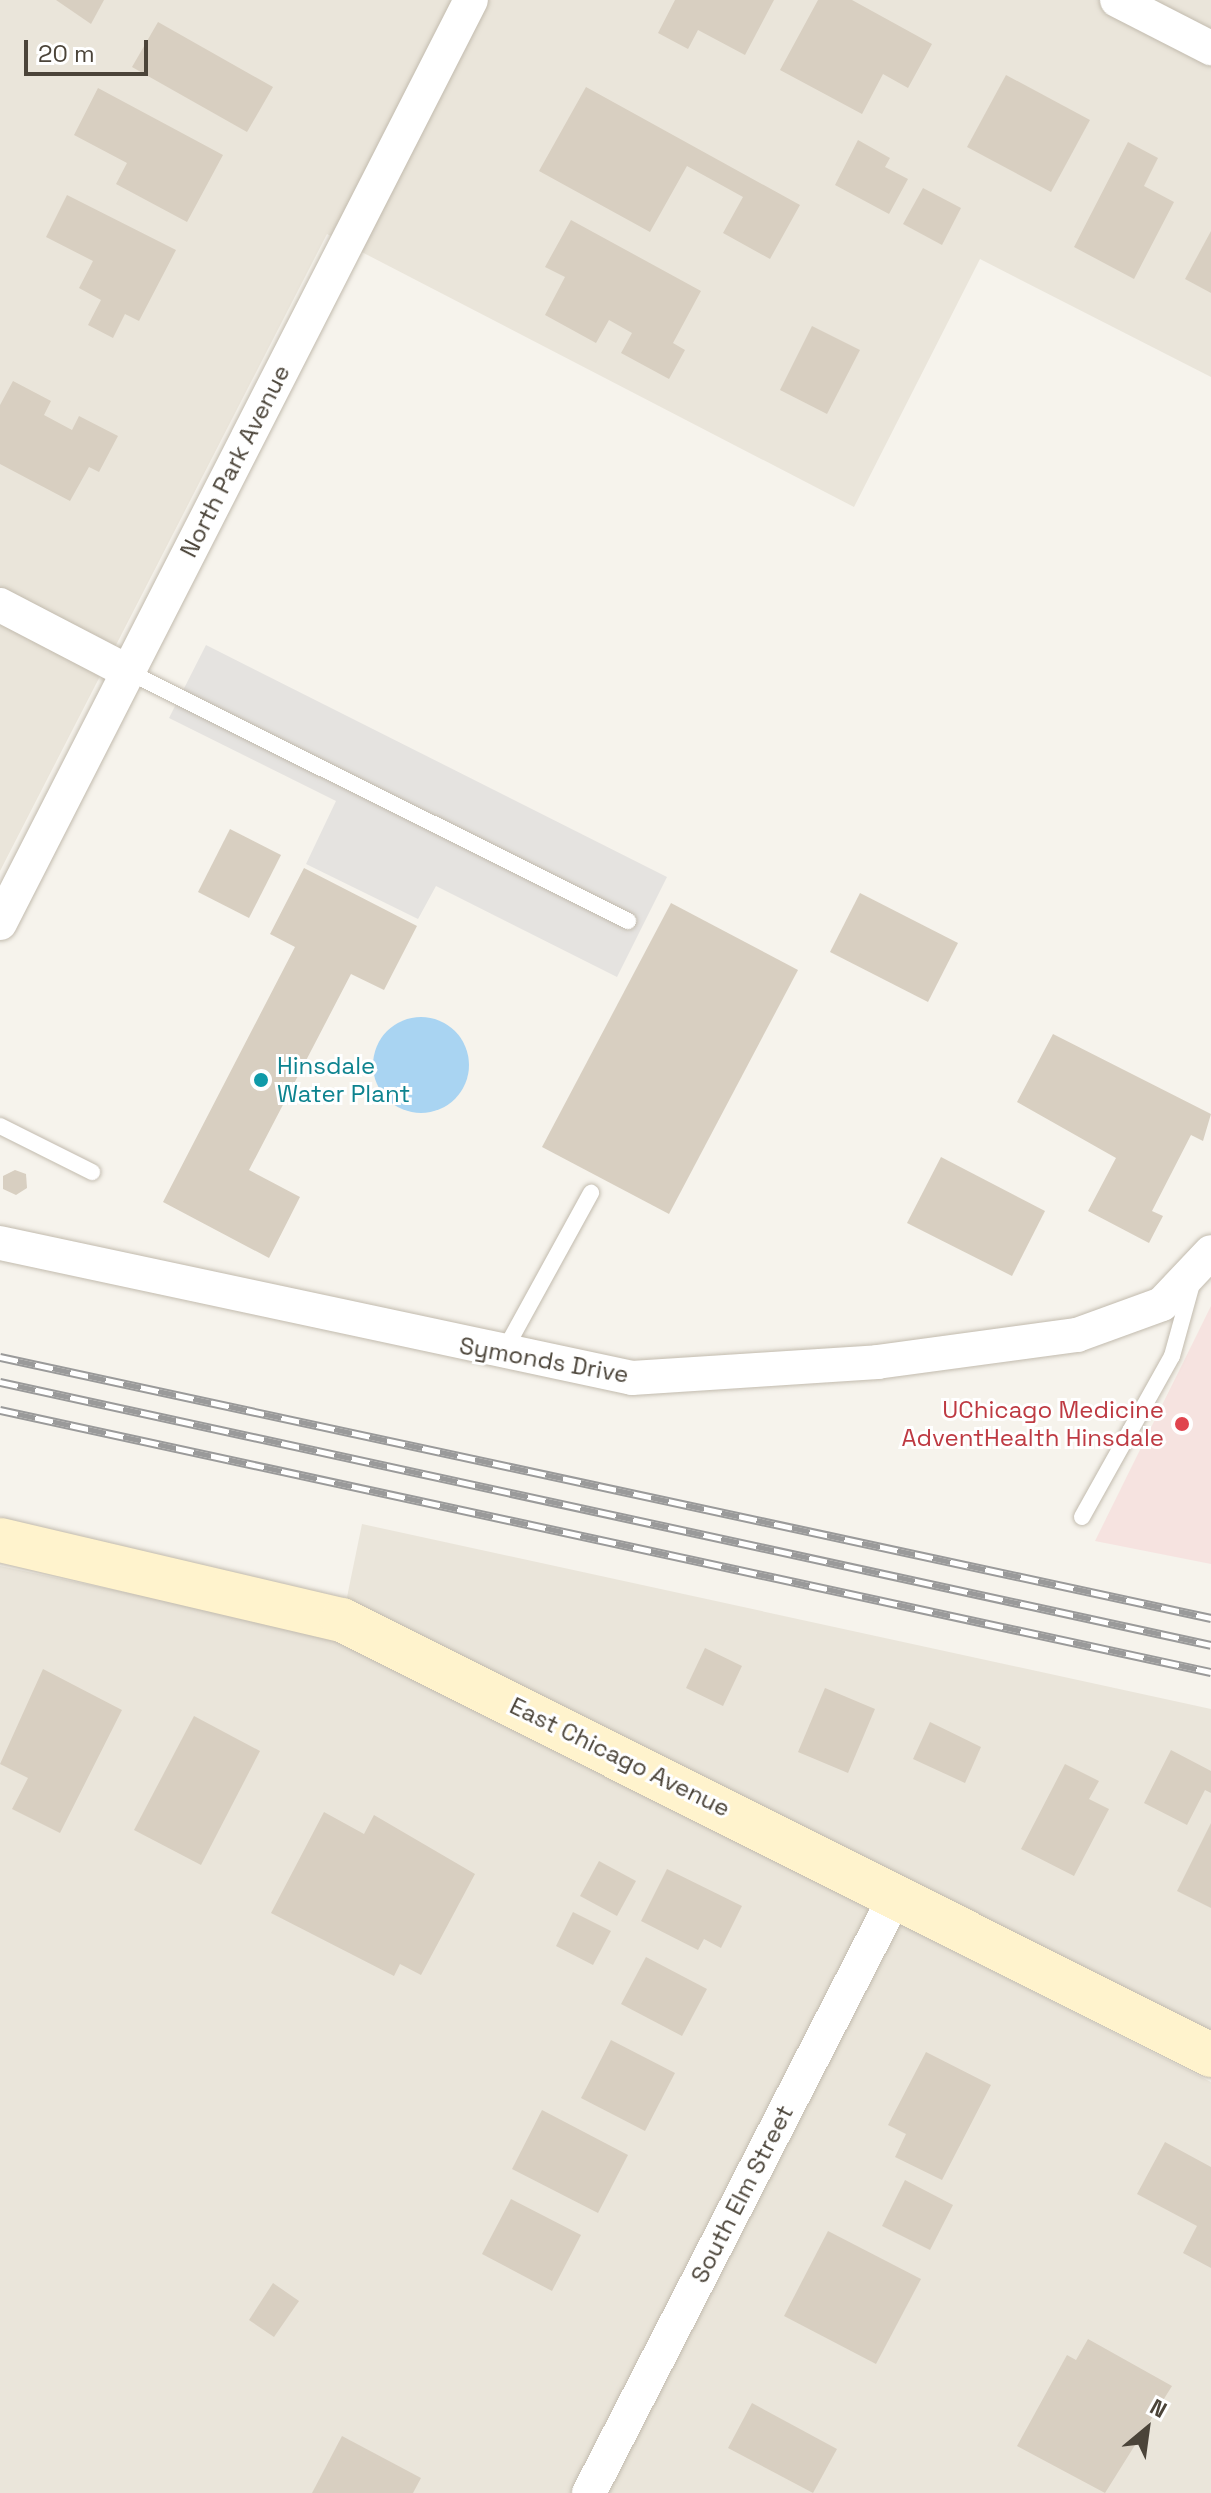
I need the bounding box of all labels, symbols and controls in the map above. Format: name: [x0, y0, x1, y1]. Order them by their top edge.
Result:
scale bar: [28, 24, 152, 74]
text: 20 m: [38, 38, 95, 69]
street label: North Park Avenue: [174, 360, 296, 562]
place label: Hinsdale Water Plant: [277, 1052, 410, 1108]
marker: Hinsdale Water Plant: [252, 1071, 270, 1089]
street label: Symonds Drive: [457, 1331, 631, 1389]
place label: UChicago Medicine AdventHealth Hinsdale: [901, 1396, 1164, 1452]
marker: UChicago Medicine AdventHealth Hinsdale: [1171, 1413, 1193, 1435]
street label: East Chicago Avenue: [505, 1691, 735, 1823]
street label: South Elm Street: [685, 2100, 799, 2288]
north arrow: [1107, 2389, 1187, 2469]
text: N: [1145, 2392, 1172, 2424]

